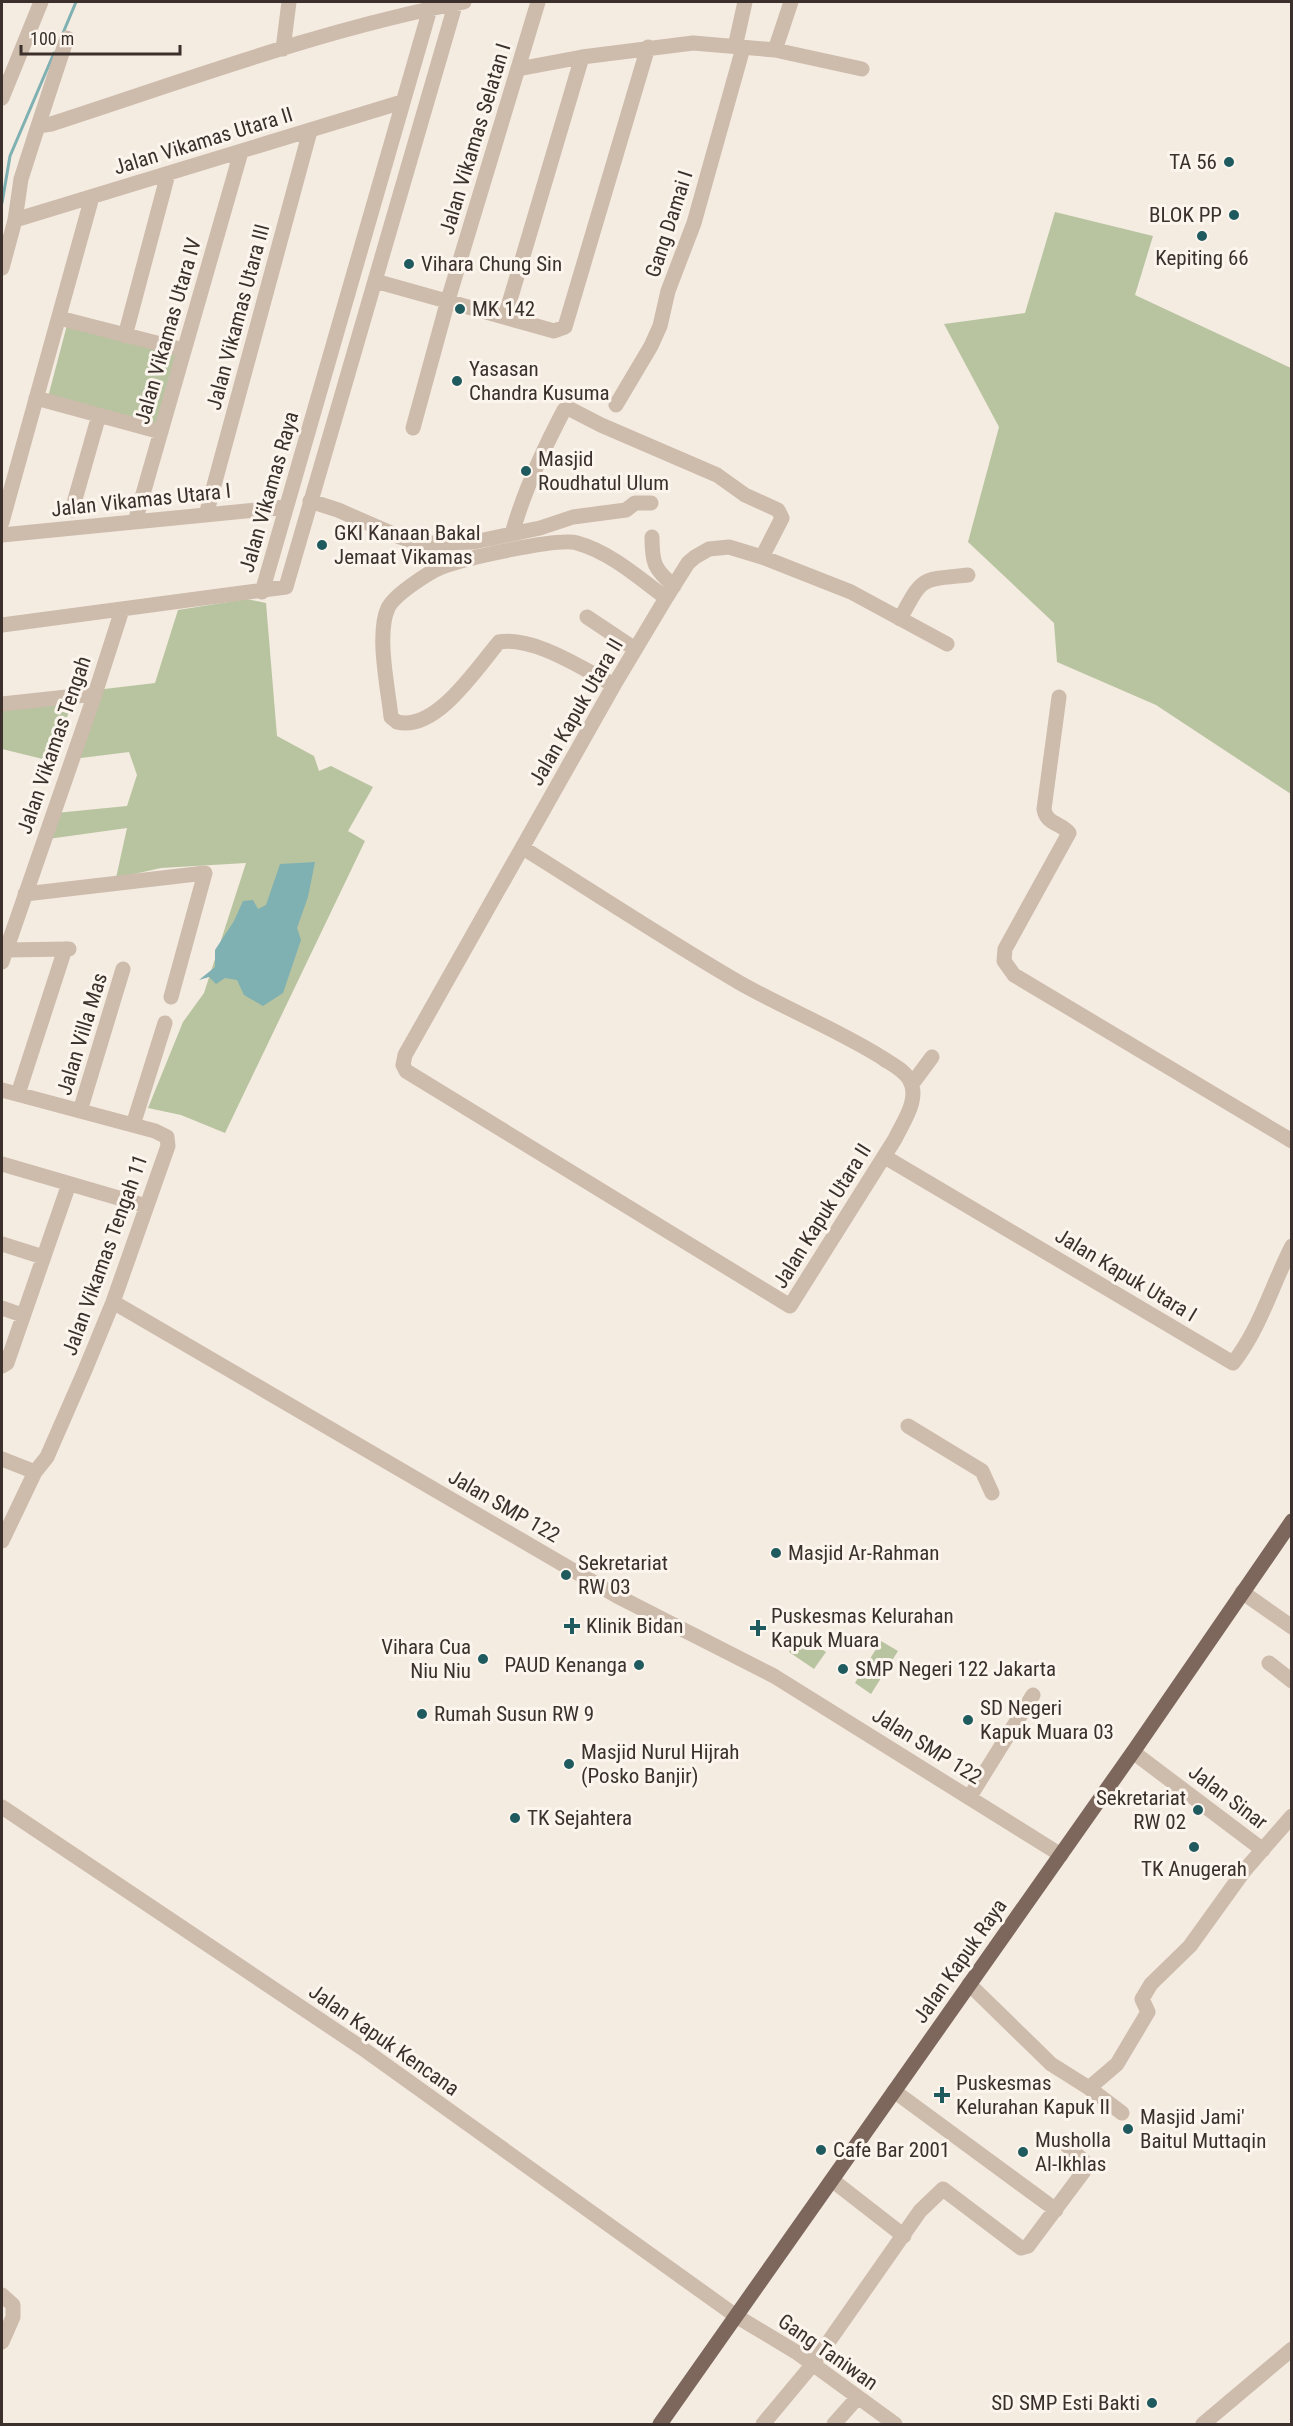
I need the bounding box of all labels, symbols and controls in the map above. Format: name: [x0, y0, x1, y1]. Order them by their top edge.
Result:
scale bar: [21, 18, 180, 56]
text: 100 m: [30, 28, 74, 49]
street label: Jalan Vikamas Selatan I: [434, 41, 516, 237]
street label: Jalan Vikamas Utara II: [111, 102, 295, 180]
place label: TA 56: [1169, 150, 1217, 174]
marker: TA 56: [1222, 155, 1236, 169]
street label: Gang Damai I: [640, 168, 698, 280]
place label: BLOK PP: [1149, 203, 1222, 227]
marker: BLOK PP: [1227, 208, 1241, 222]
street label: Jalan Vikamas Utara III: [202, 222, 274, 412]
marker: Kepiting 66: [1195, 229, 1209, 243]
street label: Jalan Vikamas Utara IV: [130, 235, 206, 427]
place label: Kepiting 66: [1155, 246, 1249, 270]
place label: Vihara Chung Sin: [421, 252, 562, 276]
marker: Vihara Chung Sin: [402, 257, 416, 271]
place label: MK 142: [472, 297, 535, 321]
marker: MK 142: [453, 302, 467, 316]
place label: Yasasan Chandra Kusuma: [469, 357, 610, 405]
marker: Yasasan Chandra Kusuma: [450, 374, 464, 388]
street label: Jalan Vikamas Raya: [235, 409, 303, 575]
place label: Masjid Roudhatul Ulum: [538, 447, 669, 495]
marker: Masjid Roudhatul Ulum: [519, 464, 533, 478]
street label: Jalan Vikamas Utara I: [50, 479, 232, 521]
place label: GKI Kanaan Bakal Jemaat Vikamas: [334, 521, 481, 569]
marker: GKI Kanaan Bakal Jemaat Vikamas: [315, 538, 329, 552]
street label: Jalan Kapuk Utara II: [524, 634, 628, 790]
street label: Jalan Vikamas Tengah: [12, 653, 96, 837]
street label: Jalan Villa Mas: [52, 970, 112, 1098]
street label: Jalan Kapuk Utara II: [768, 1139, 876, 1293]
street label: Jalan Vikamas Tengah 11: [57, 1151, 153, 1359]
street label: Jalan Kapuk Utara I: [1051, 1223, 1201, 1327]
street label: Jalan SMP 122: [444, 1465, 564, 1547]
place label: Masjid Ar-Rahman: [788, 1541, 939, 1565]
marker: Masjid Ar-Rahman: [769, 1546, 783, 1560]
place label: Sekretariat RW 03: [578, 1551, 668, 1599]
marker: Sekretariat RW 03: [559, 1568, 573, 1582]
place label: Puskesmas Kelurahan Kapuk Muara: [771, 1604, 954, 1652]
place label: Klinik Bidan: [586, 1614, 683, 1638]
marker: Klinik Bidan: [563, 1617, 581, 1635]
marker: Puskesmas Kelurahan Kapuk Muara: [749, 1619, 767, 1637]
place label: Vihara Cua Niu Niu: [381, 1635, 471, 1683]
marker: Vihara Cua Niu Niu: [476, 1652, 490, 1666]
place label: PAUD Kenanga: [504, 1653, 627, 1677]
place label: SMP Negeri 122 Jakarta: [855, 1657, 1056, 1681]
marker: PAUD Kenanga: [632, 1658, 646, 1672]
marker: SMP Negeri 122 Jakarta: [836, 1662, 850, 1676]
place label: SD Negeri Kapuk Muara 03: [980, 1696, 1114, 1744]
place label: Rumah Susun RW 9: [434, 1702, 594, 1726]
street label: Jalan SMP 122: [868, 1703, 986, 1789]
marker: Rumah Susun RW 9: [415, 1707, 429, 1721]
marker: SD Negeri Kapuk Muara 03: [961, 1713, 975, 1727]
place label: Masjid Nurul Hijrah (Posko Banjir): [581, 1740, 739, 1788]
marker: Masjid Nurul Hijrah (Posko Banjir): [562, 1757, 576, 1771]
street label: Jalan Sinar: [1184, 1760, 1272, 1834]
place label: Sekretariat RW 02: [1096, 1786, 1186, 1834]
marker: Sekretariat RW 02: [1191, 1803, 1205, 1817]
place label: TK Sejahtera: [527, 1806, 632, 1830]
marker: TK Sejahtera: [508, 1811, 522, 1825]
marker: TK Anugerah: [1187, 1840, 1201, 1854]
place label: TK Anugerah: [1141, 1857, 1247, 1881]
street label: Jalan Kapuk Raya: [908, 1894, 1012, 2028]
street label: Jalan Kapuk Kencana: [304, 1979, 464, 2101]
place label: Puskesmas Kelurahan Kapuk II: [956, 2071, 1110, 2119]
marker: Puskesmas Kelurahan Kapuk II: [933, 2086, 951, 2104]
place label: Masjid Jami' Baitul Muttaqin: [1140, 2105, 1266, 2153]
marker: Masjid Jami' Baitul Muttaqin: [1121, 2122, 1135, 2136]
place label: Musholla Al-Ikhlas: [1035, 2128, 1111, 2176]
place label: Cafe Bar 2001: [833, 2138, 950, 2162]
marker: Cafe Bar 2001: [814, 2143, 828, 2157]
marker: Musholla Al-Ikhlas: [1016, 2145, 1030, 2159]
street label: Gang Taniwan: [774, 2309, 882, 2395]
place label: SD SMP Esti Bakti: [991, 2391, 1140, 2415]
marker: SD SMP Esti Bakti: [1145, 2396, 1159, 2410]

